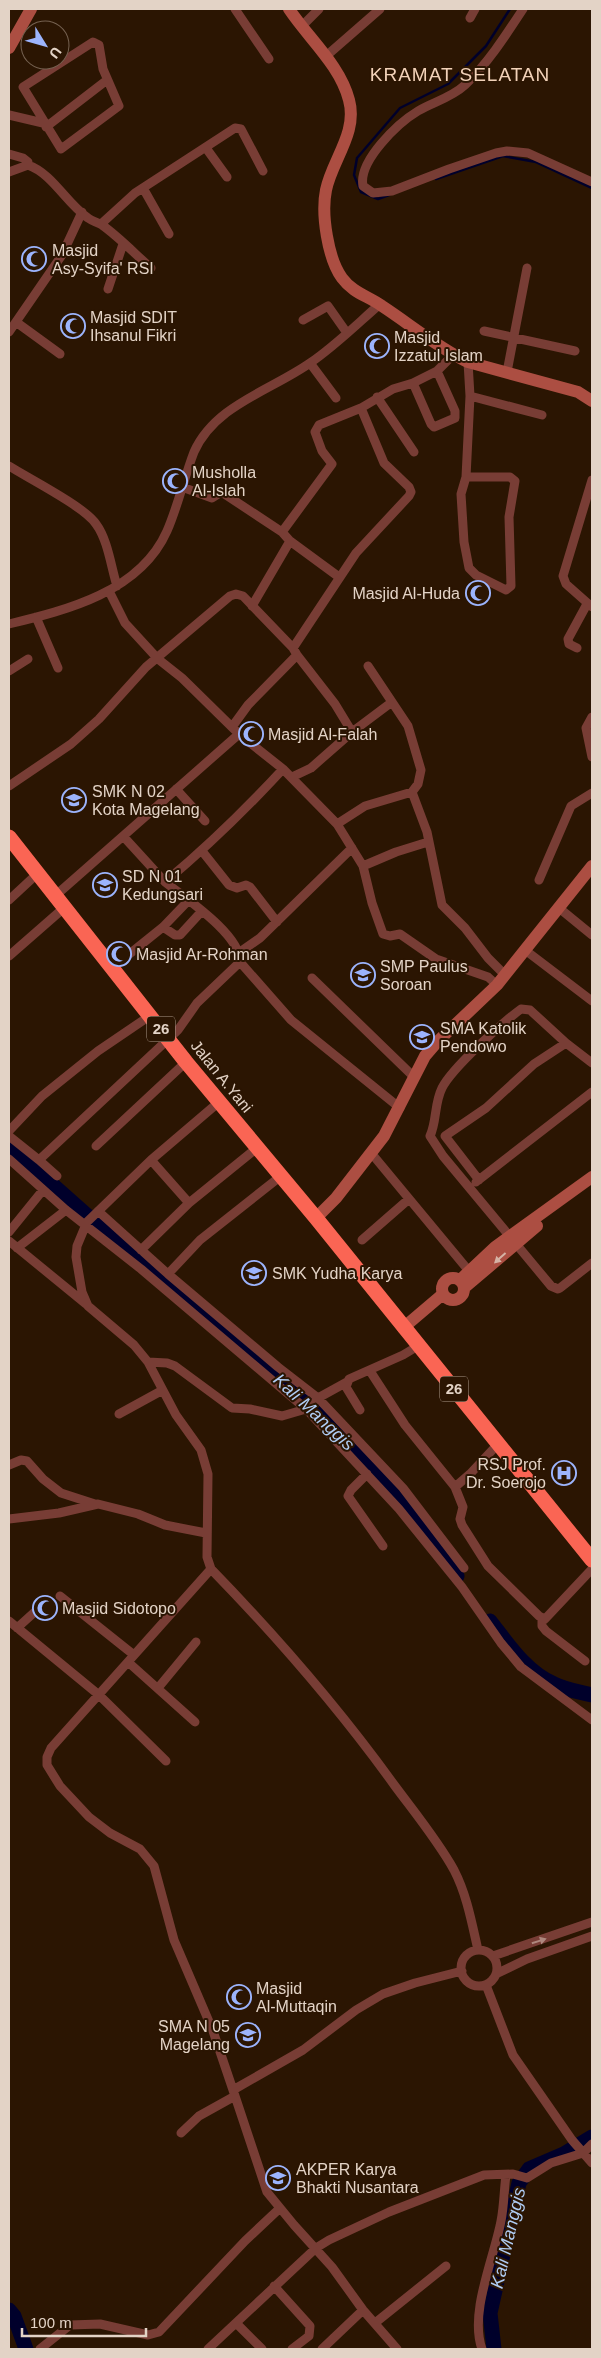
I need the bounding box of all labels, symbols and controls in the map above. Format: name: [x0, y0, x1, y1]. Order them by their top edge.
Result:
north arrow: [20, 20, 70, 70]
text: U: [46, 44, 65, 62]
district label: KRAMAT SELATAN: [370, 64, 550, 85]
place label: Masjid Asy-Syifa' RSI: [52, 242, 154, 277]
mosque icon: Masjid Asy-Syifa' RSI: [21, 246, 47, 272]
place label: Masjid SDIT Ihsanul Fikri: [90, 309, 177, 344]
mosque icon: Masjid SDIT Ihsanul Fikri: [60, 313, 86, 339]
place label: Masjid Izzatul Islam: [394, 329, 483, 364]
mosque icon: Masjid Izzatul Islam: [364, 333, 390, 359]
place label: Musholla Al-Islah: [192, 464, 256, 499]
mosque icon: Musholla Al-Islah: [162, 468, 188, 494]
mosque icon: Masjid Al-Huda: [465, 580, 491, 606]
place label: Masjid Al-Huda: [352, 585, 460, 602]
mosque icon: Masjid Al-Falah: [238, 721, 264, 747]
place label: Masjid Al-Falah: [268, 726, 377, 743]
place label: SMK N 02 Kota Magelang: [92, 783, 200, 818]
school or university icon: SMK N 02 Kota Magelang: [61, 787, 87, 813]
place label: SD N 01 Kedungsari: [122, 868, 203, 903]
school or university icon: SD N 01 Kedungsari: [92, 872, 118, 898]
mosque icon: Masjid Ar-Rohman: [106, 941, 132, 967]
place label: Masjid Ar-Rohman: [136, 946, 268, 963]
place label: SMP Paulus Soroan: [380, 958, 468, 993]
school or university icon: SMP Paulus Soroan: [350, 962, 376, 988]
road number: 26: [147, 1016, 175, 1042]
place label: SMA Katolik Pendowo: [440, 1020, 527, 1055]
school or university icon: SMA Katolik Pendowo: [409, 1024, 435, 1050]
street label: Jalan A.Yani: [187, 1037, 256, 1116]
one-way arrow: [493, 1252, 506, 1263]
school or university icon: SMK Yudha Karya: [241, 1260, 267, 1286]
place label: SMK Yudha Karya: [272, 1265, 403, 1282]
water label: Kali Manggis: [269, 1370, 359, 1454]
road number: 26: [440, 1376, 468, 1402]
place label: RSJ Prof. Dr. Soerojo: [466, 1456, 546, 1491]
hospital icon: RSJ Prof. Dr. Soerojo: [551, 1460, 577, 1486]
mosque icon: Masjid Sidotopo: [32, 1595, 58, 1621]
place label: Masjid Sidotopo: [62, 1600, 176, 1617]
one-way arrow: [532, 1937, 547, 1945]
place label: Masjid Al-Muttaqin: [256, 1980, 337, 2015]
mosque icon: Masjid Al-Muttaqin: [226, 1984, 252, 2010]
place label: SMA N 05 Magelang: [158, 2018, 230, 2053]
school or university icon: SMA N 05 Magelang: [235, 2022, 261, 2048]
place label: AKPER Karya Bhakti Nusantara: [296, 2161, 419, 2196]
school or university icon: AKPER Karya Bhakti Nusantara: [265, 2165, 291, 2191]
water label: Kali Manggis: [487, 2186, 529, 2290]
scale bar: [22, 2306, 146, 2338]
text: 100 m: [30, 2314, 72, 2331]

